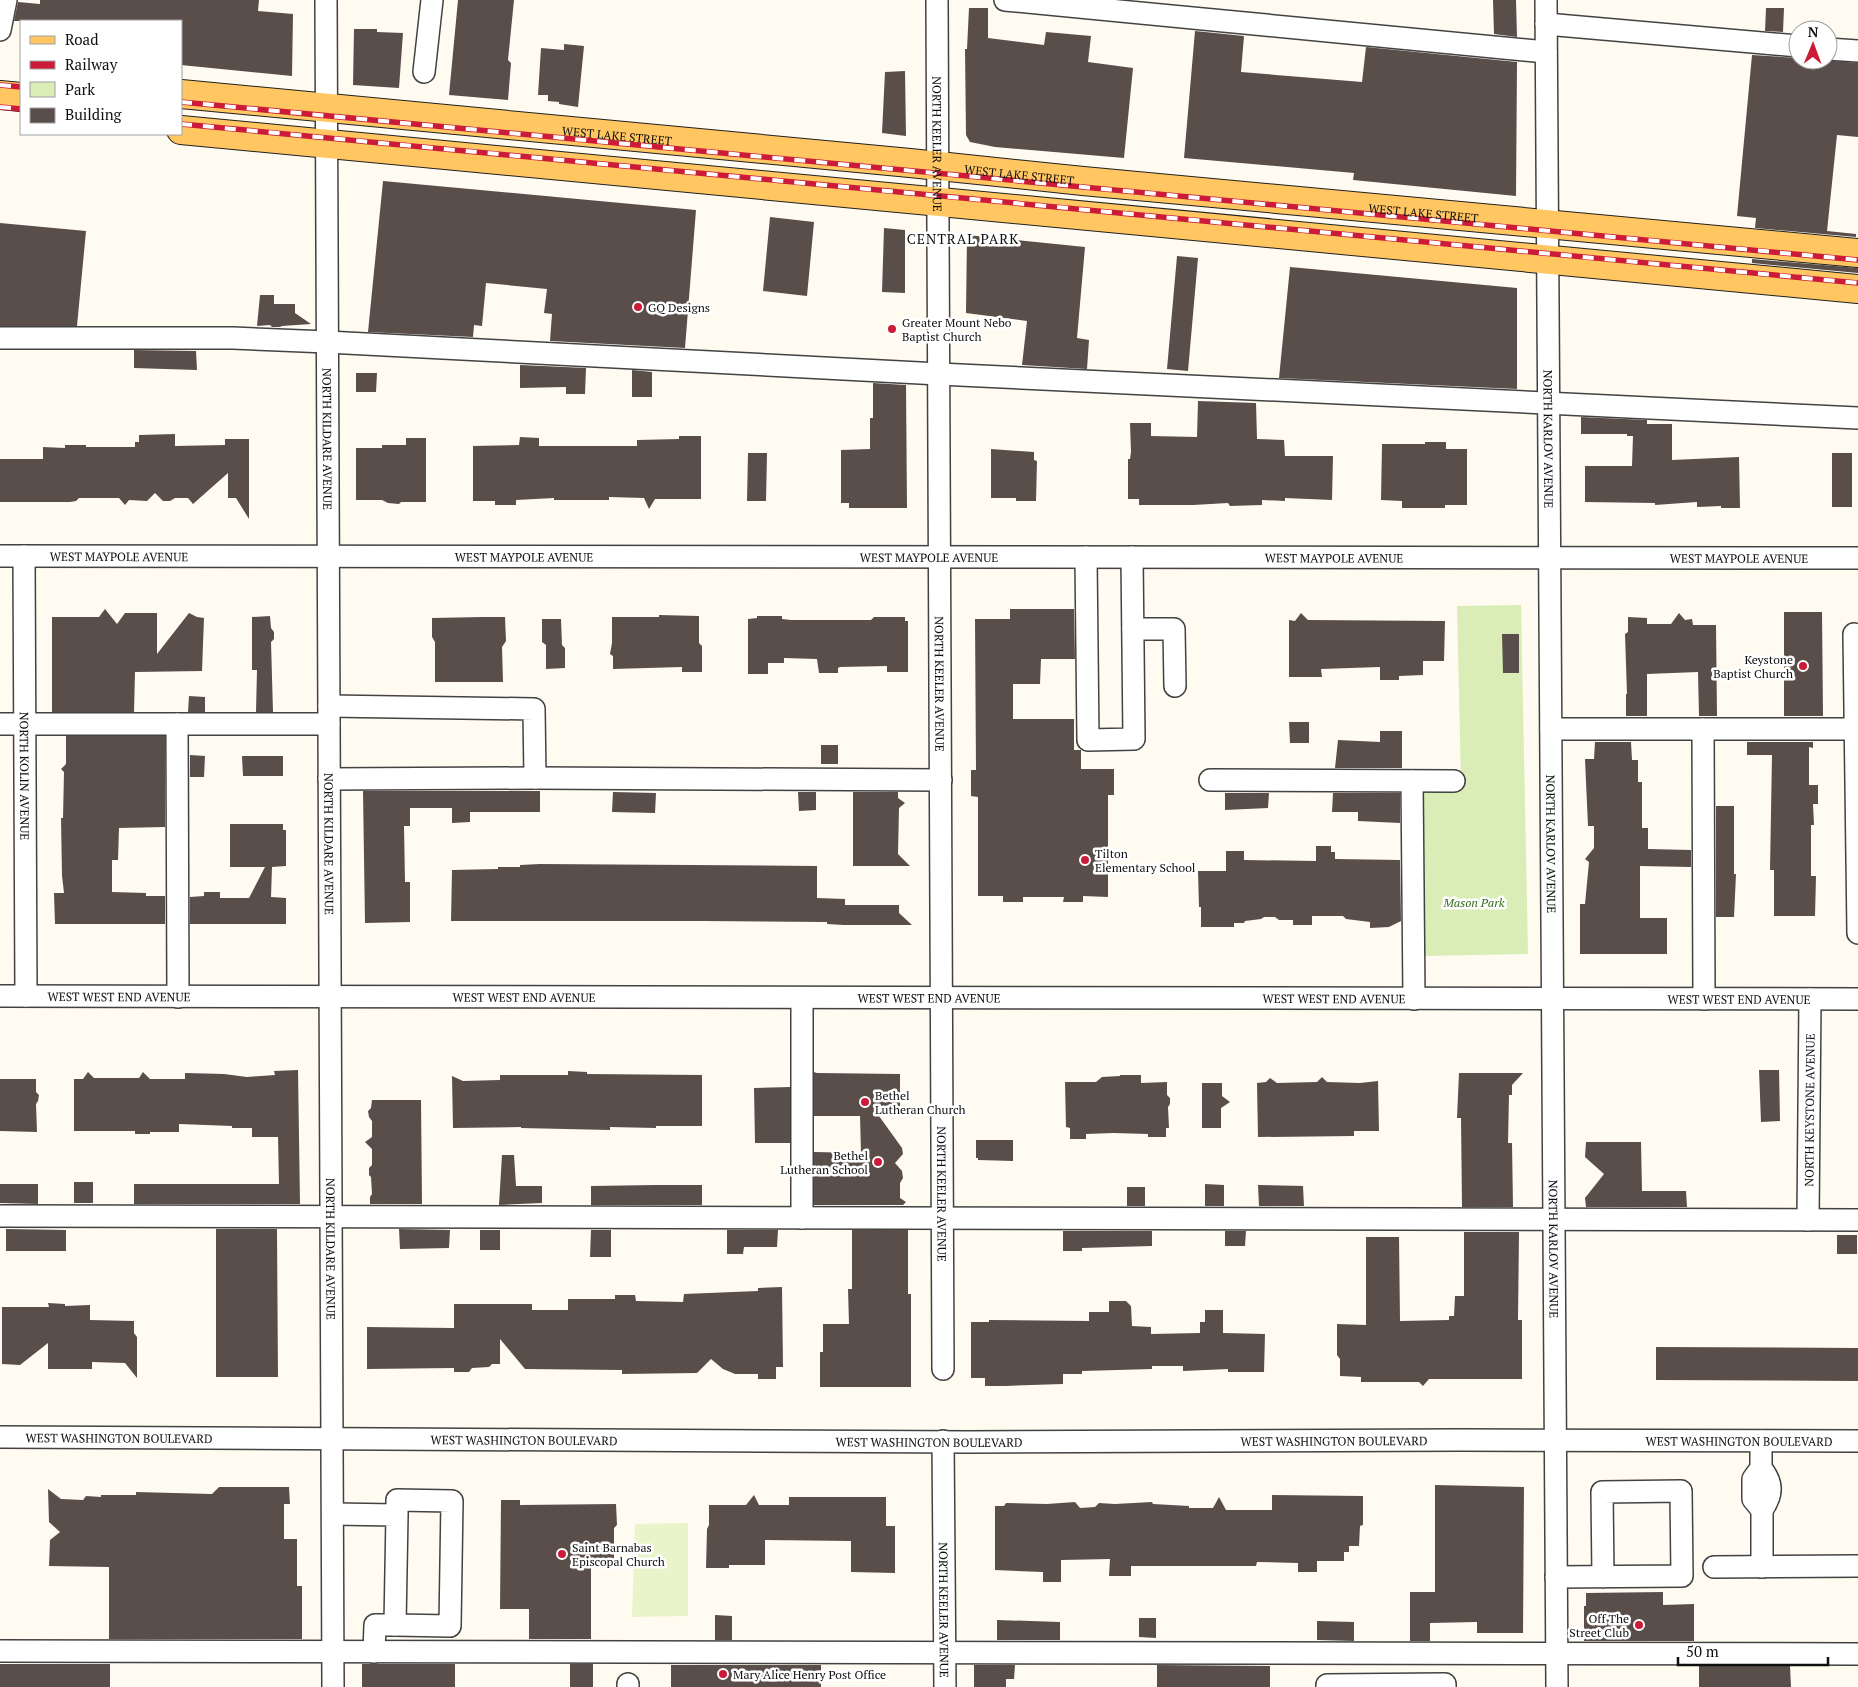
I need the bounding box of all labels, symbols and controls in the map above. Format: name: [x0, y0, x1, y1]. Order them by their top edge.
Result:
legend: [20, 20, 182, 135]
north arrow: [1788, 20, 1838, 70]
text: N: [1808, 22, 1819, 41]
text: Road: [65, 29, 98, 49]
text: Railway: [65, 54, 118, 74]
street label: NORTH KEELER AVENUE: [930, 76, 945, 212]
text: Park: [65, 79, 95, 99]
text: Building: [65, 104, 123, 124]
street label: WEST LAKE STREET: [561, 123, 673, 148]
street label: WEST LAKE STREET: [963, 161, 1075, 188]
street label: WEST LAKE STREET: [1368, 200, 1480, 225]
district label: CENTRAL PARK: [907, 229, 1019, 248]
place label: GQ Designs: [648, 300, 710, 315]
marker: GQ Designs: [632, 301, 644, 313]
place label: Greater Mount Nebo Baptist Church: [902, 315, 1012, 344]
marker: Greater Mount Nebo Baptist Church: [886, 323, 898, 335]
street label: NORTH KILDARE AVENUE: [320, 368, 336, 510]
street label: NORTH KARLOV AVENUE: [1541, 370, 1557, 508]
street label: WEST MAYPOLE AVENUE: [50, 549, 188, 564]
street label: WEST MAYPOLE AVENUE: [455, 549, 593, 564]
street label: WEST MAYPOLE AVENUE: [860, 549, 998, 565]
street label: WEST MAYPOLE AVENUE: [1265, 550, 1403, 565]
street label: WEST MAYPOLE AVENUE: [1670, 550, 1808, 565]
street label: NORTH KEELER AVENUE: [932, 616, 948, 752]
place label: Keystone Baptist Church: [1713, 652, 1793, 681]
marker: Keystone Baptist Church: [1797, 660, 1809, 672]
street label: NORTH KOLIN AVENUE: [17, 712, 33, 840]
street label: NORTH KILDARE AVENUE: [322, 773, 337, 915]
street label: NORTH KARLOV AVENUE: [1544, 775, 1559, 913]
place label: Tilton Elementary School: [1095, 846, 1196, 875]
marker: Tilton Elementary School: [1079, 854, 1091, 866]
park label: Mason Park: [1442, 895, 1505, 910]
street label: WEST WEST END AVENUE: [47, 989, 191, 1004]
street label: WEST WEST END AVENUE: [452, 989, 596, 1004]
street label: WEST WEST END AVENUE: [857, 990, 1001, 1005]
street label: WEST WEST END AVENUE: [1262, 991, 1406, 1006]
street label: WEST WEST END AVENUE: [1667, 991, 1811, 1006]
street label: NORTH KEYSTONE AVENUE: [1801, 1033, 1817, 1187]
place label: Bethel Lutheran Church: [875, 1088, 966, 1117]
marker: Bethel Lutheran Church: [859, 1096, 871, 1108]
street label: NORTH KEELER AVENUE: [934, 1126, 950, 1262]
place label: Bethel Lutheran School: [780, 1148, 868, 1177]
marker: Bethel Lutheran School: [872, 1156, 884, 1168]
street label: NORTH KILDARE AVENUE: [323, 1178, 339, 1320]
street label: NORTH KARLOV AVENUE: [1546, 1180, 1562, 1318]
street label: WEST WASHINGTON BOULEVARD: [26, 1430, 212, 1446]
street label: WEST WASHINGTON BOULEVARD: [431, 1432, 617, 1448]
street label: WEST WASHINGTON BOULEVARD: [1241, 1433, 1427, 1448]
street label: WEST WASHINGTON BOULEVARD: [1646, 1433, 1832, 1448]
street label: WEST WASHINGTON BOULEVARD: [836, 1434, 1022, 1450]
place label: Saint Barnabas Episcopal Church: [572, 1540, 665, 1569]
street label: NORTH KEELER AVENUE: [936, 1542, 952, 1678]
marker: Saint Barnabas Episcopal Church: [556, 1548, 568, 1560]
place label: Off The Street Club: [1569, 1611, 1629, 1640]
marker: Off The Street Club: [1633, 1619, 1645, 1631]
scale bar: [1678, 1634, 1828, 1666]
text: 50 m: [1686, 1641, 1719, 1661]
place label: Mary Alice Henry Post Office: [733, 1667, 886, 1682]
marker: Mary Alice Henry Post Office: [717, 1668, 729, 1680]

